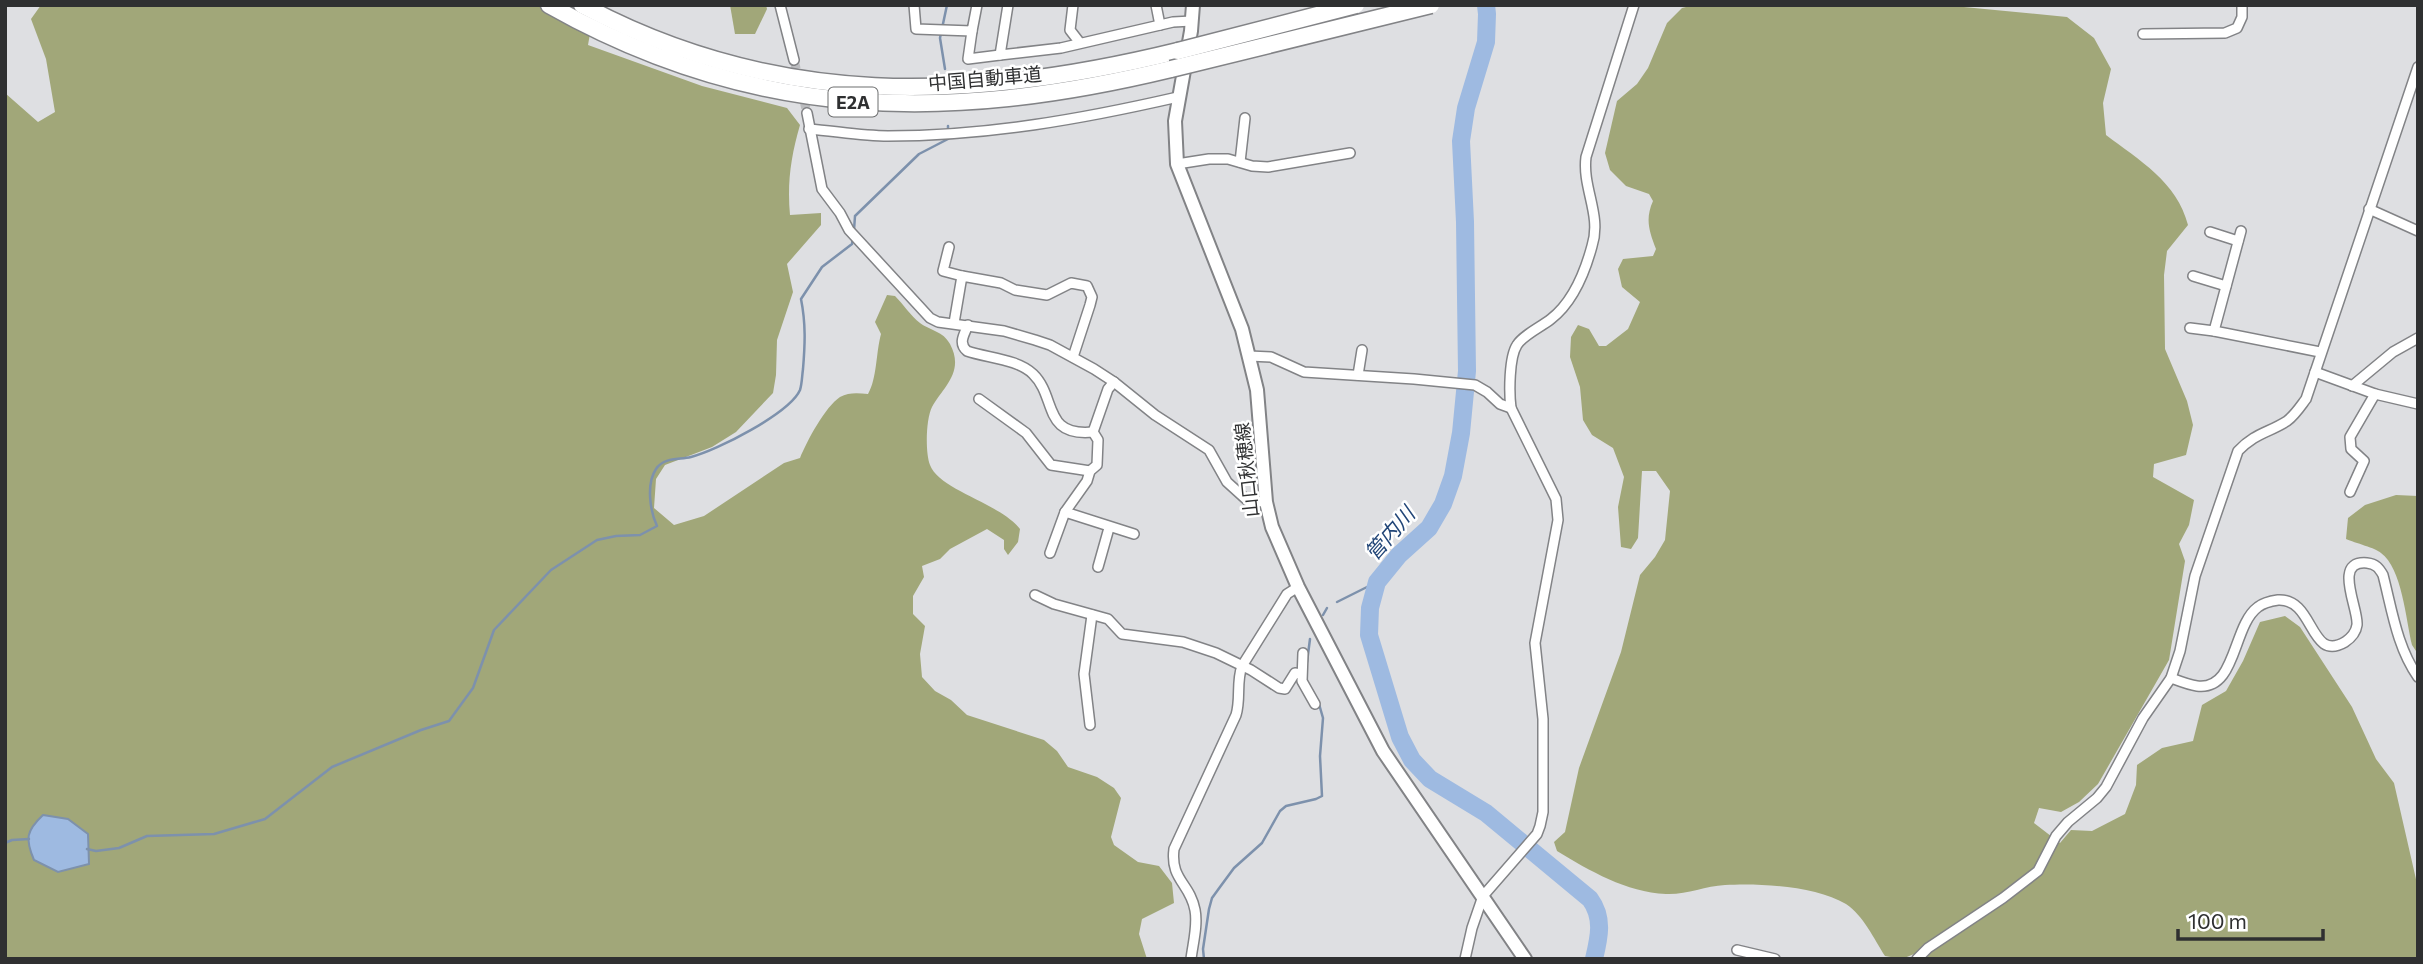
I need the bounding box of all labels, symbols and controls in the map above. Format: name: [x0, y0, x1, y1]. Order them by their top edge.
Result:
street label: 中国自動車道: [927, 62, 1043, 94]
road number: E2A: [828, 88, 878, 116]
street label: 山口秋穂線: [1230, 422, 1262, 518]
water label: 管内川: [1359, 500, 1420, 565]
scale bar: [2178, 898, 2323, 942]
text: 100 m: [2188, 908, 2247, 933]

